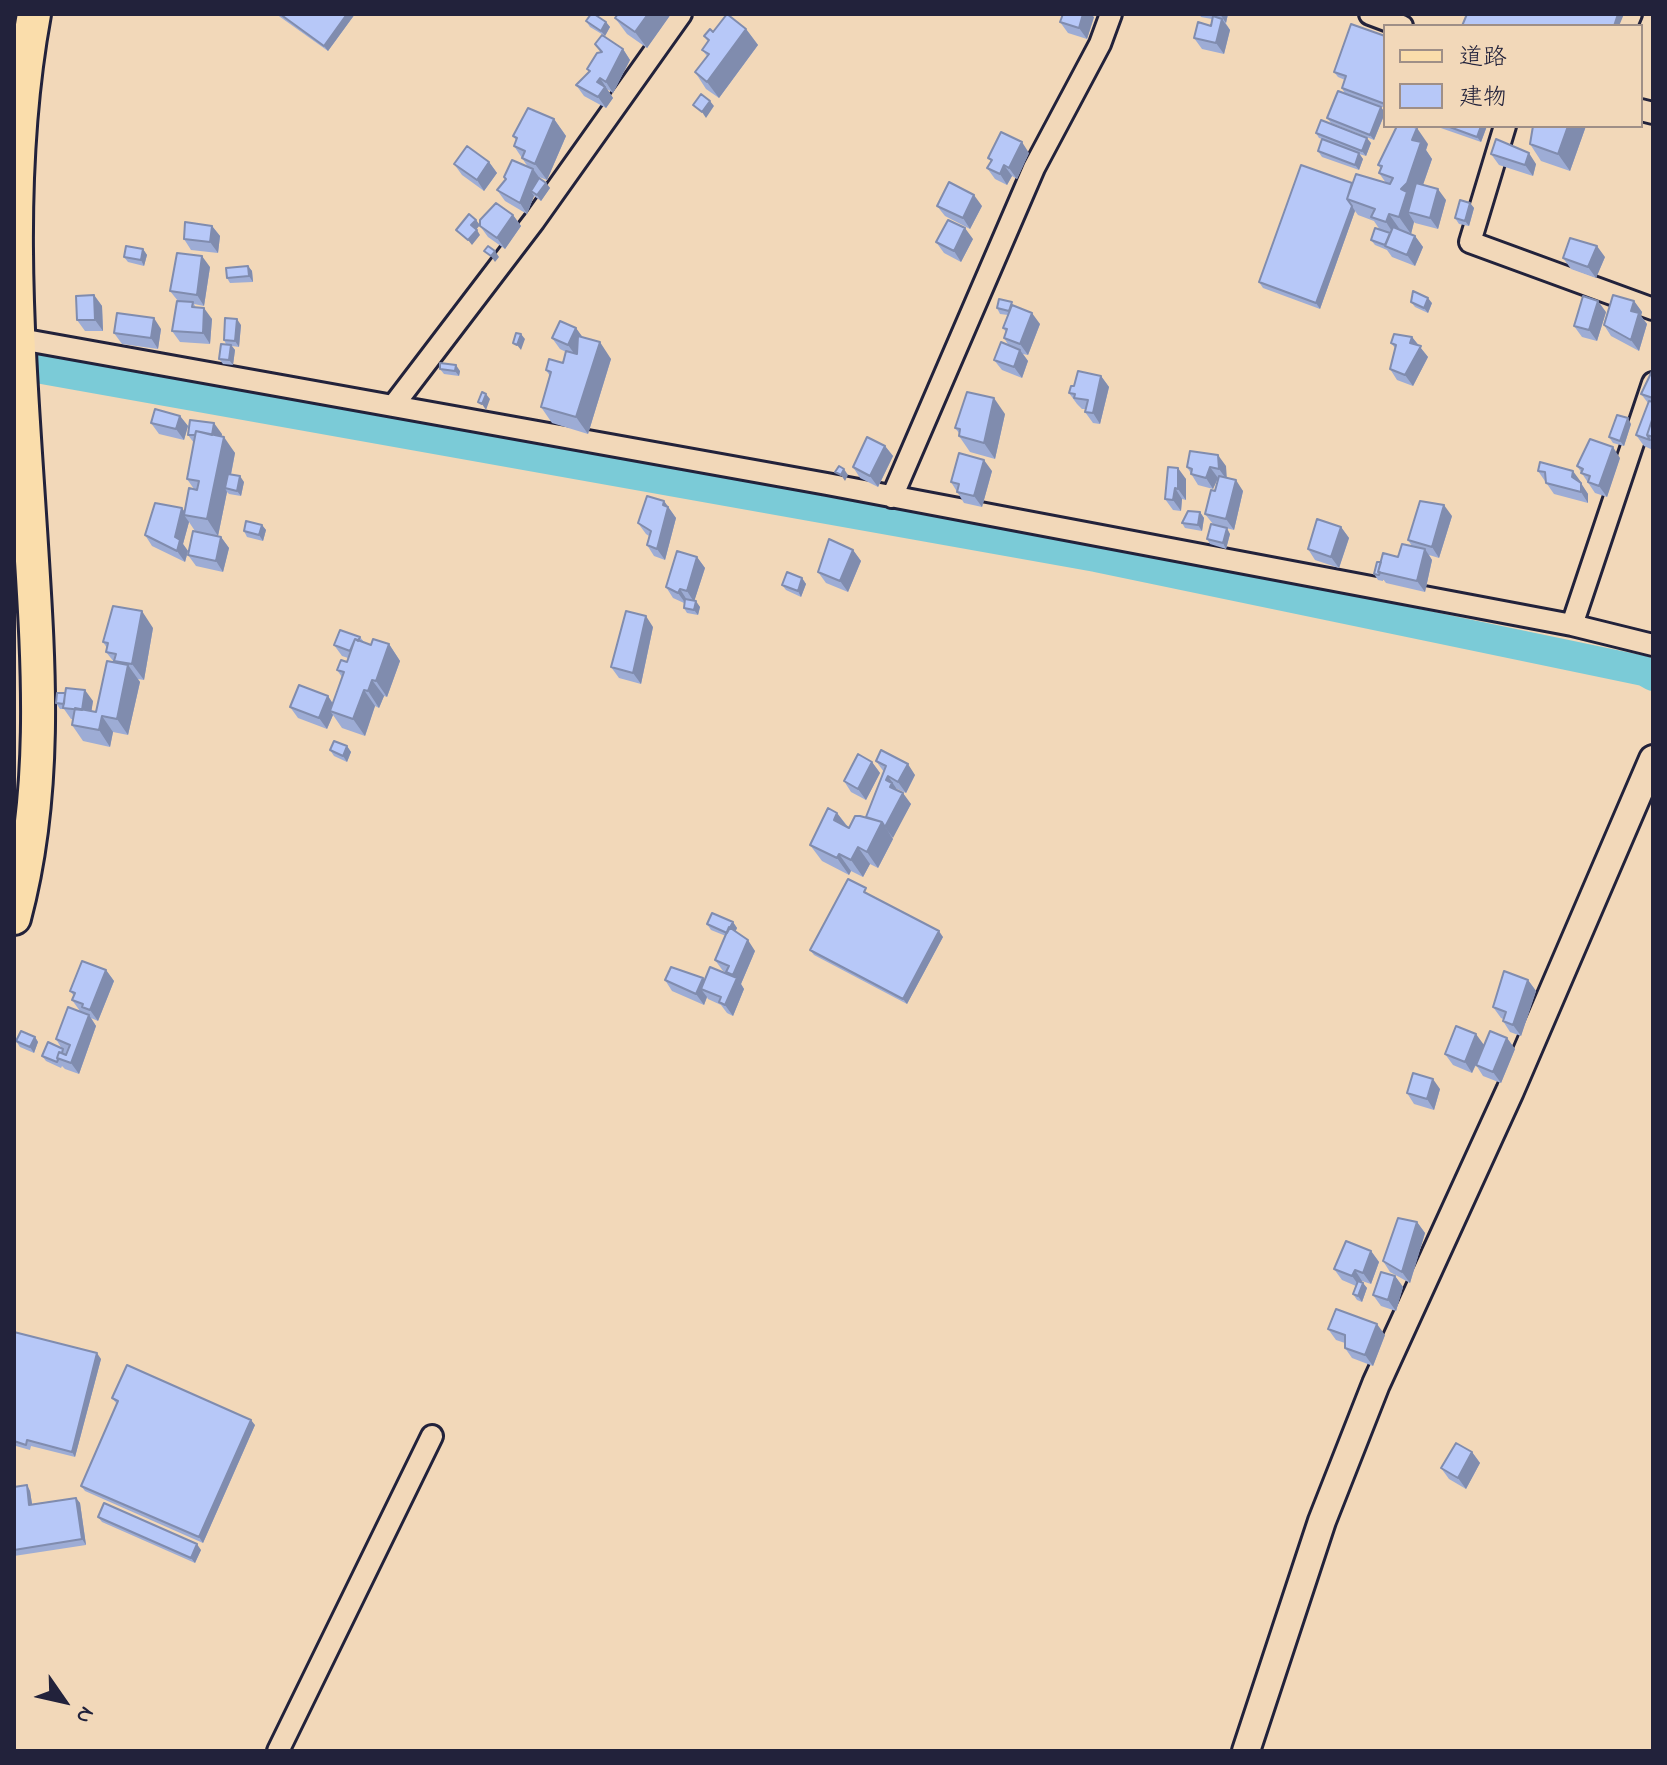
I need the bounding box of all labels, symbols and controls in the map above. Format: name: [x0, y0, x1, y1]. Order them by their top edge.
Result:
legend: [1383, 24, 1643, 128]
text: 道路: [1459, 41, 1507, 76]
text: 建物: [1459, 81, 1507, 116]
north arrow: [24, 1661, 104, 1741]
text: N: [66, 1699, 101, 1730]

